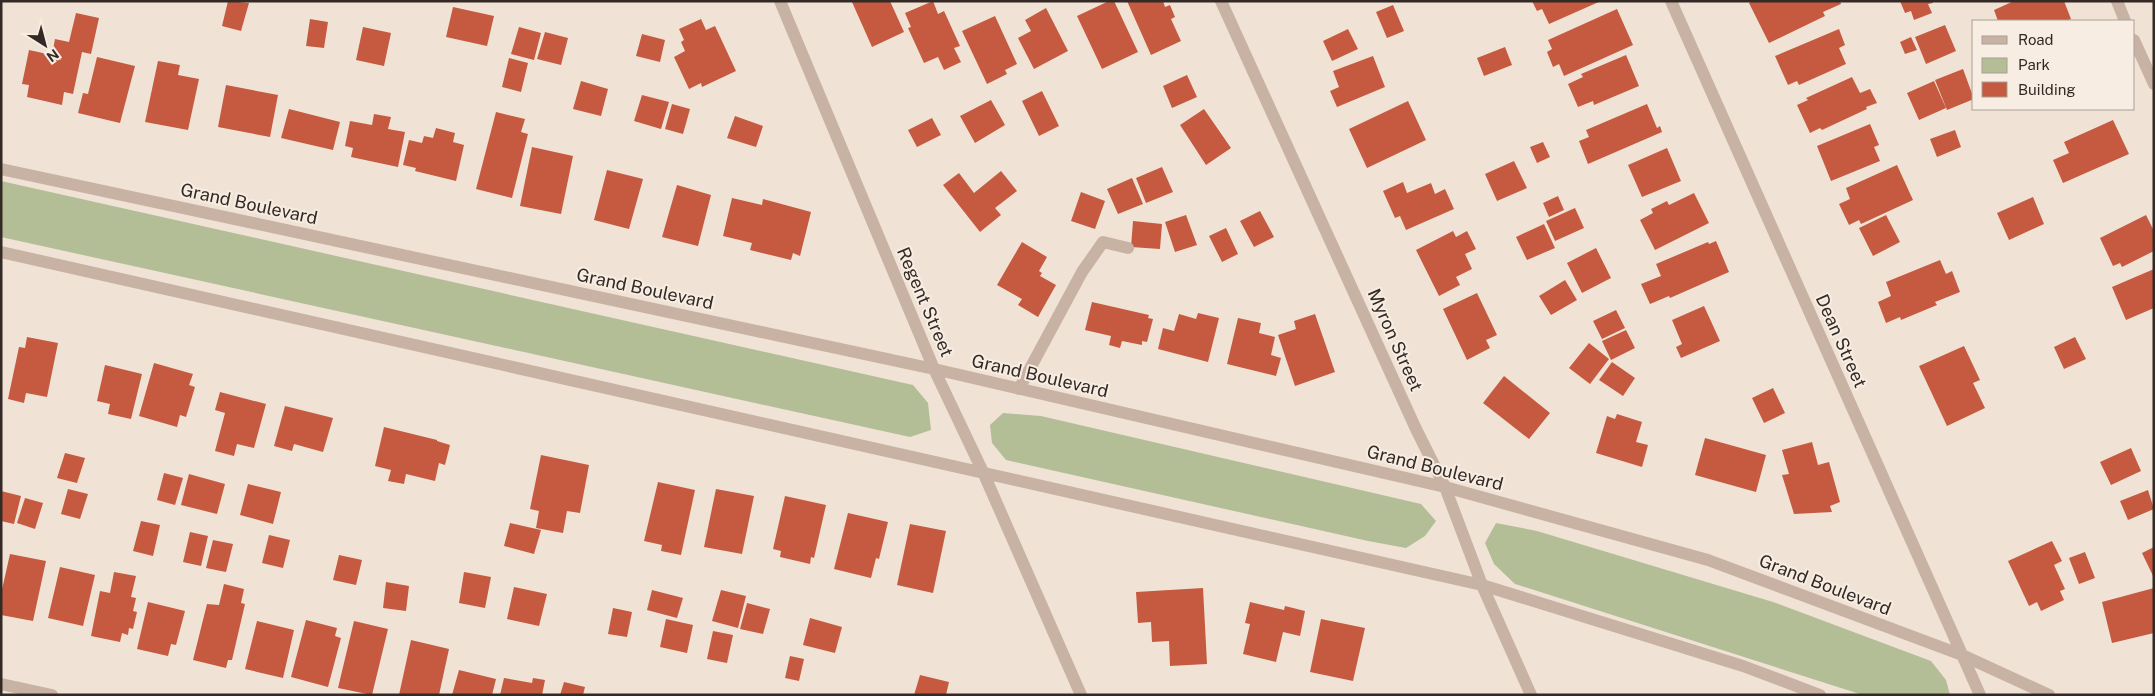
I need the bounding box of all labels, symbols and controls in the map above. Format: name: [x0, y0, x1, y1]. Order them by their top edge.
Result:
north arrow: [20, 20, 70, 70]
legend: [1972, 20, 2135, 110]
text: Road: [2018, 31, 2054, 48]
text: N: [44, 46, 62, 65]
text: Park: [2018, 56, 2050, 73]
text: Building: [2018, 81, 2076, 98]
street label: Grand Boulevard: [179, 179, 320, 228]
street label: Regent Street: [893, 244, 958, 360]
street label: Grand Boulevard: [575, 264, 716, 313]
street label: Myron Street: [1363, 285, 1427, 394]
street label: Dean Street: [1812, 291, 1871, 391]
street label: Grand Boulevard: [970, 350, 1111, 401]
street label: Grand Boulevard: [1365, 440, 1505, 495]
street label: Grand Boulevard: [1756, 550, 1894, 619]

